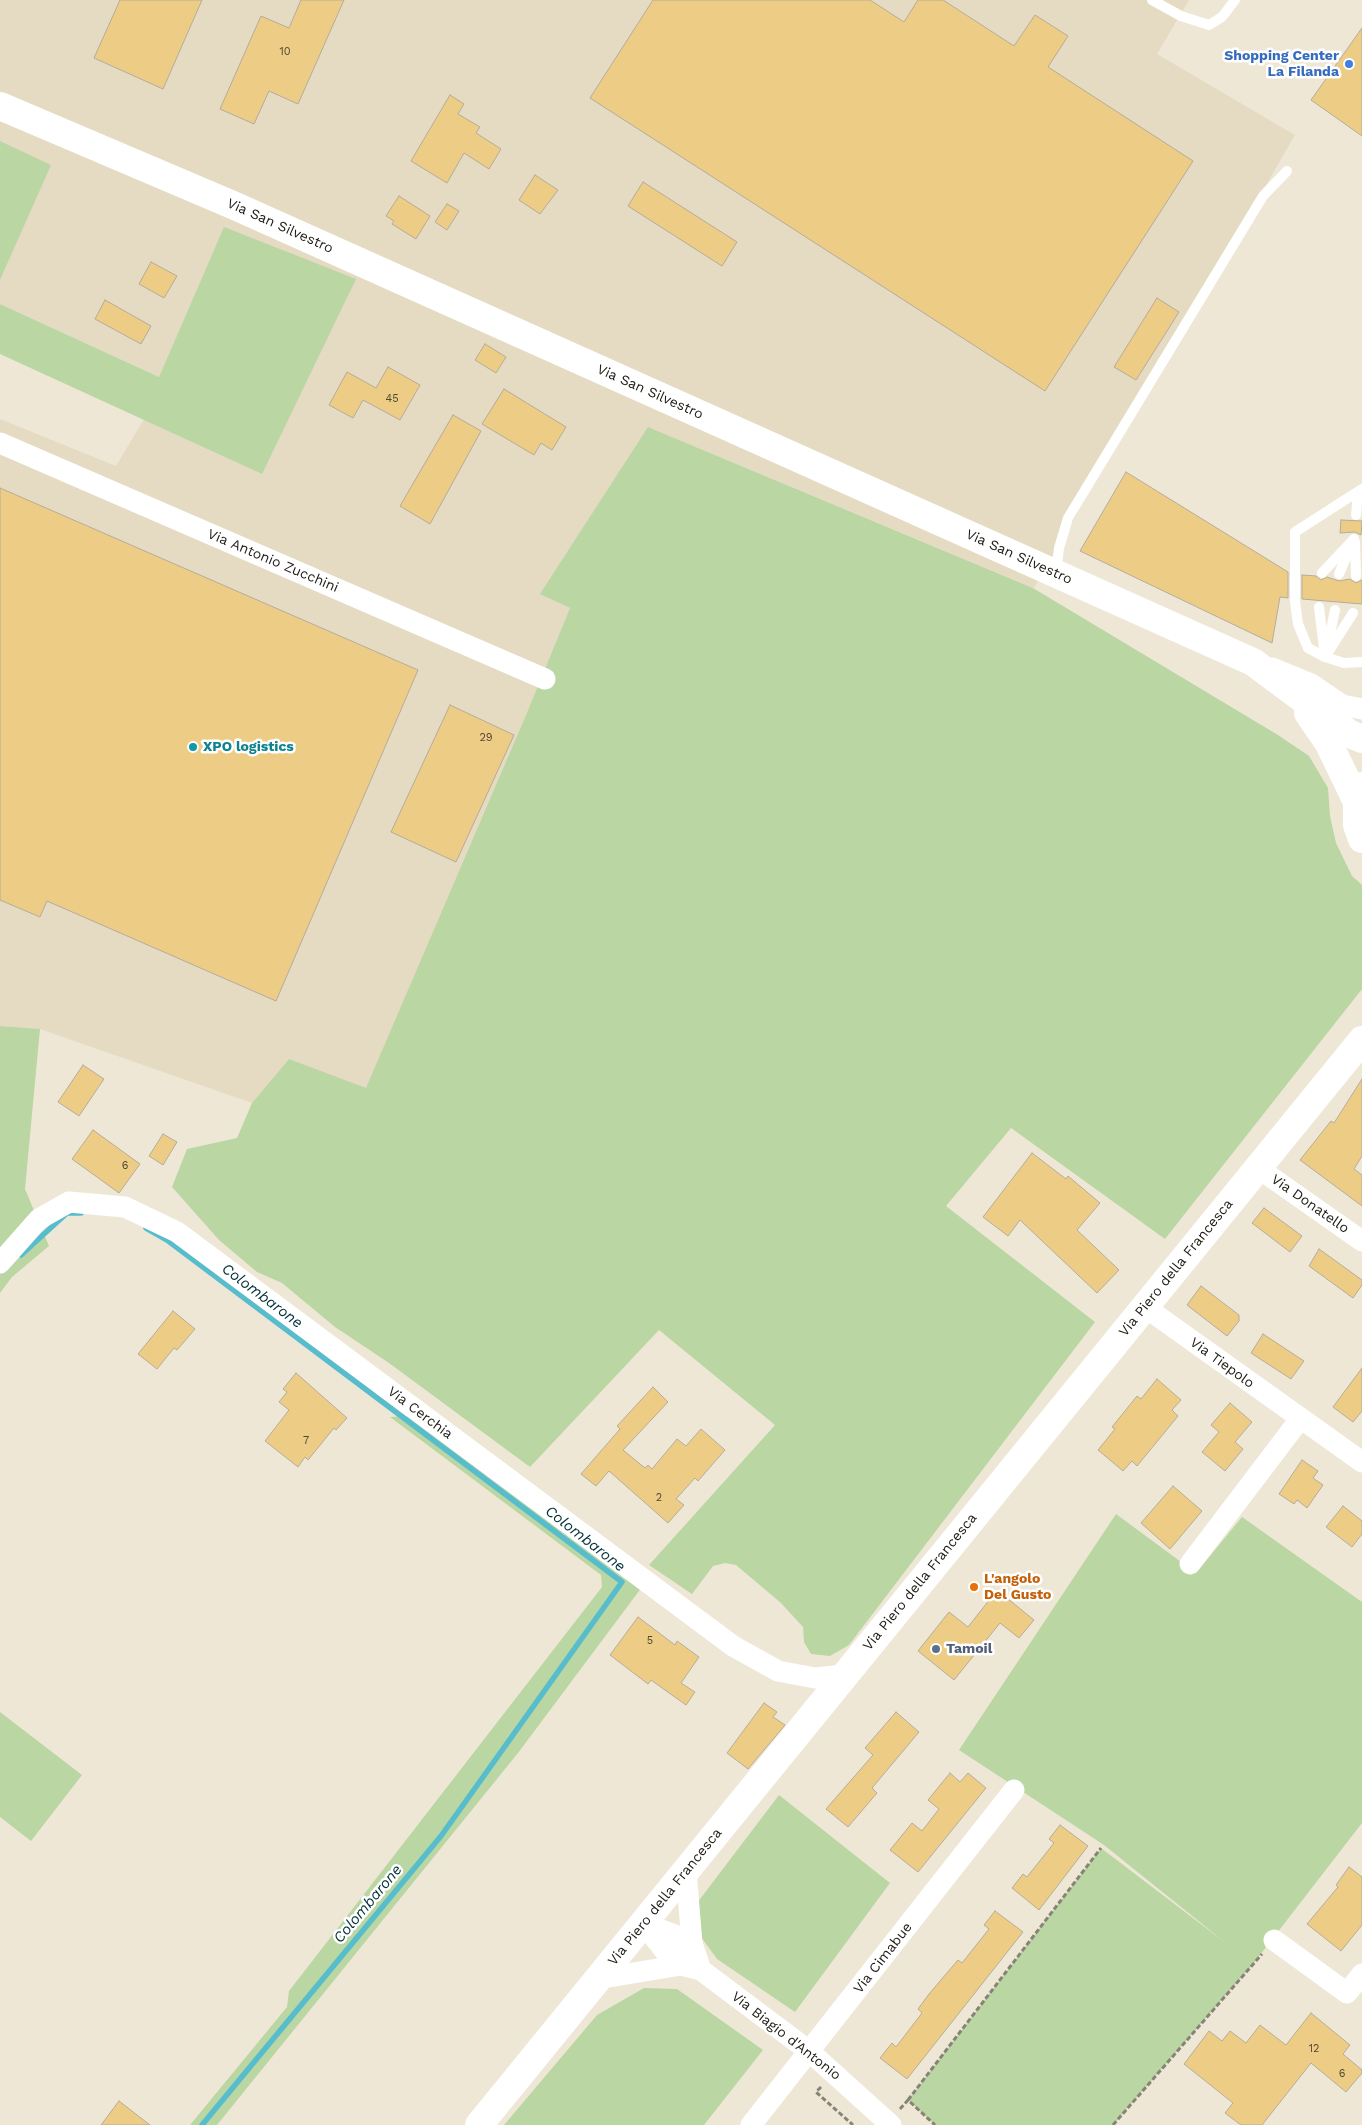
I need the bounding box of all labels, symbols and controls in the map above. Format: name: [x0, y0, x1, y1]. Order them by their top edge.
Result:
house number: 10: [279, 45, 291, 59]
place label: Shopping Center La Filanda: [1224, 48, 1339, 80]
marker: Shopping Center La Filanda: [1343, 58, 1355, 70]
street label: Via San Silvestro: [224, 195, 336, 257]
street label: Via San Silvestro: [594, 361, 706, 423]
house number: 45: [385, 392, 399, 406]
street label: Via Antonio Zucchini: [205, 526, 341, 596]
street label: Via San Silvestro: [963, 526, 1075, 588]
house number: 29: [479, 731, 493, 745]
place label: XPO logistics: [203, 739, 294, 755]
marker: XPO logistics: [187, 741, 199, 753]
house number: 6: [122, 1159, 128, 1173]
street label: Via Donatello: [1268, 1171, 1352, 1237]
street label: Via Piero della Francesca: [1115, 1196, 1237, 1340]
water label: Colombarone: [218, 1260, 306, 1332]
street label: Via Tiepolo: [1187, 1334, 1257, 1392]
street label: Via Cerchia: [384, 1383, 456, 1443]
house number: 7: [303, 1434, 309, 1448]
house number: 2: [656, 1491, 662, 1505]
water label: Colombarone: [541, 1502, 629, 1576]
street label: Via Piero della Francesca: [859, 1510, 981, 1654]
place label: L'angolo Del Gusto: [984, 1571, 1051, 1604]
marker: L'angolo Del Gusto: [968, 1581, 980, 1593]
house number: 5: [647, 1634, 653, 1648]
place label: Tamoil: [946, 1641, 992, 1657]
marker: Tamoil: [930, 1643, 942, 1655]
street label: Via Piero della Francesca: [604, 1825, 726, 1969]
water label: Colombarone: [330, 1861, 406, 1947]
street label: Via Cimabue: [850, 1919, 916, 1997]
street label: Via Biagio d'Antonio: [728, 1988, 844, 2084]
house number: 12: [1309, 2042, 1319, 2056]
house number: 6: [1339, 2067, 1345, 2081]

